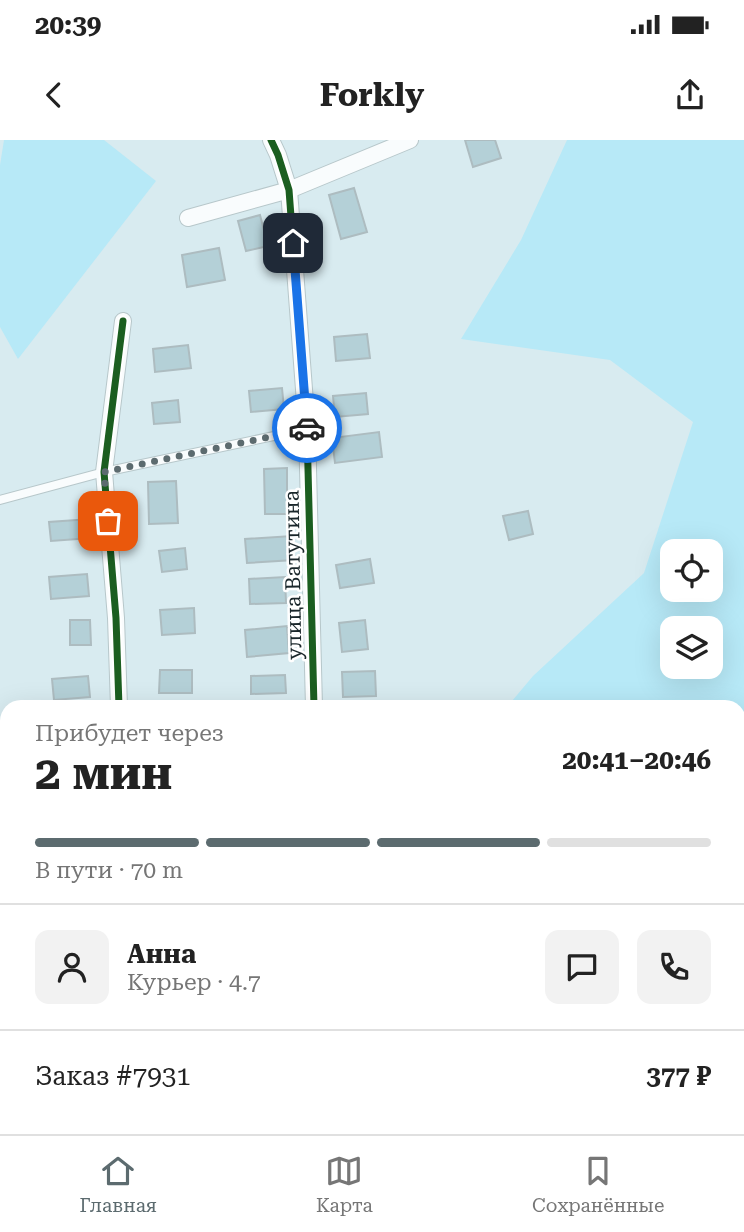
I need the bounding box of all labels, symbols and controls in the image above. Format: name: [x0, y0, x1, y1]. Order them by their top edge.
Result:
text: 20:39: [35, 10, 101, 40]
icon: back: [35, 76, 73, 114]
text: Forkly: [320, 76, 424, 114]
icon: share: [671, 76, 709, 114]
pin: [263, 213, 323, 273]
icon: home: [274, 224, 312, 262]
courier: [272, 393, 342, 463]
icon: car: [288, 409, 326, 447]
street label: улица Ватутина: [280, 489, 306, 660]
pin: [78, 491, 138, 551]
icon: bag: [89, 502, 127, 540]
map controls: [660, 539, 723, 679]
button: locate: [660, 539, 723, 602]
button: layers: [660, 616, 723, 679]
text: Прибудет через: [35, 720, 224, 747]
text: 20:41–20:46: [562, 745, 711, 775]
text: 2 мин: [35, 746, 172, 800]
text: В пути · 70 m: [35, 857, 183, 884]
button: person: [35, 930, 109, 1004]
button: chat: [545, 930, 619, 1004]
button: phone: [637, 930, 711, 1004]
text: Анна: [127, 939, 196, 969]
text: Курьер · 4.7: [127, 969, 261, 996]
text: Заказ #7931: [35, 1061, 191, 1091]
text: 377 ₽: [646, 1061, 711, 1091]
tab: Главная: [80, 1152, 157, 1217]
tab: Карта: [316, 1152, 373, 1217]
tab: Сохранённые: [532, 1152, 664, 1217]

